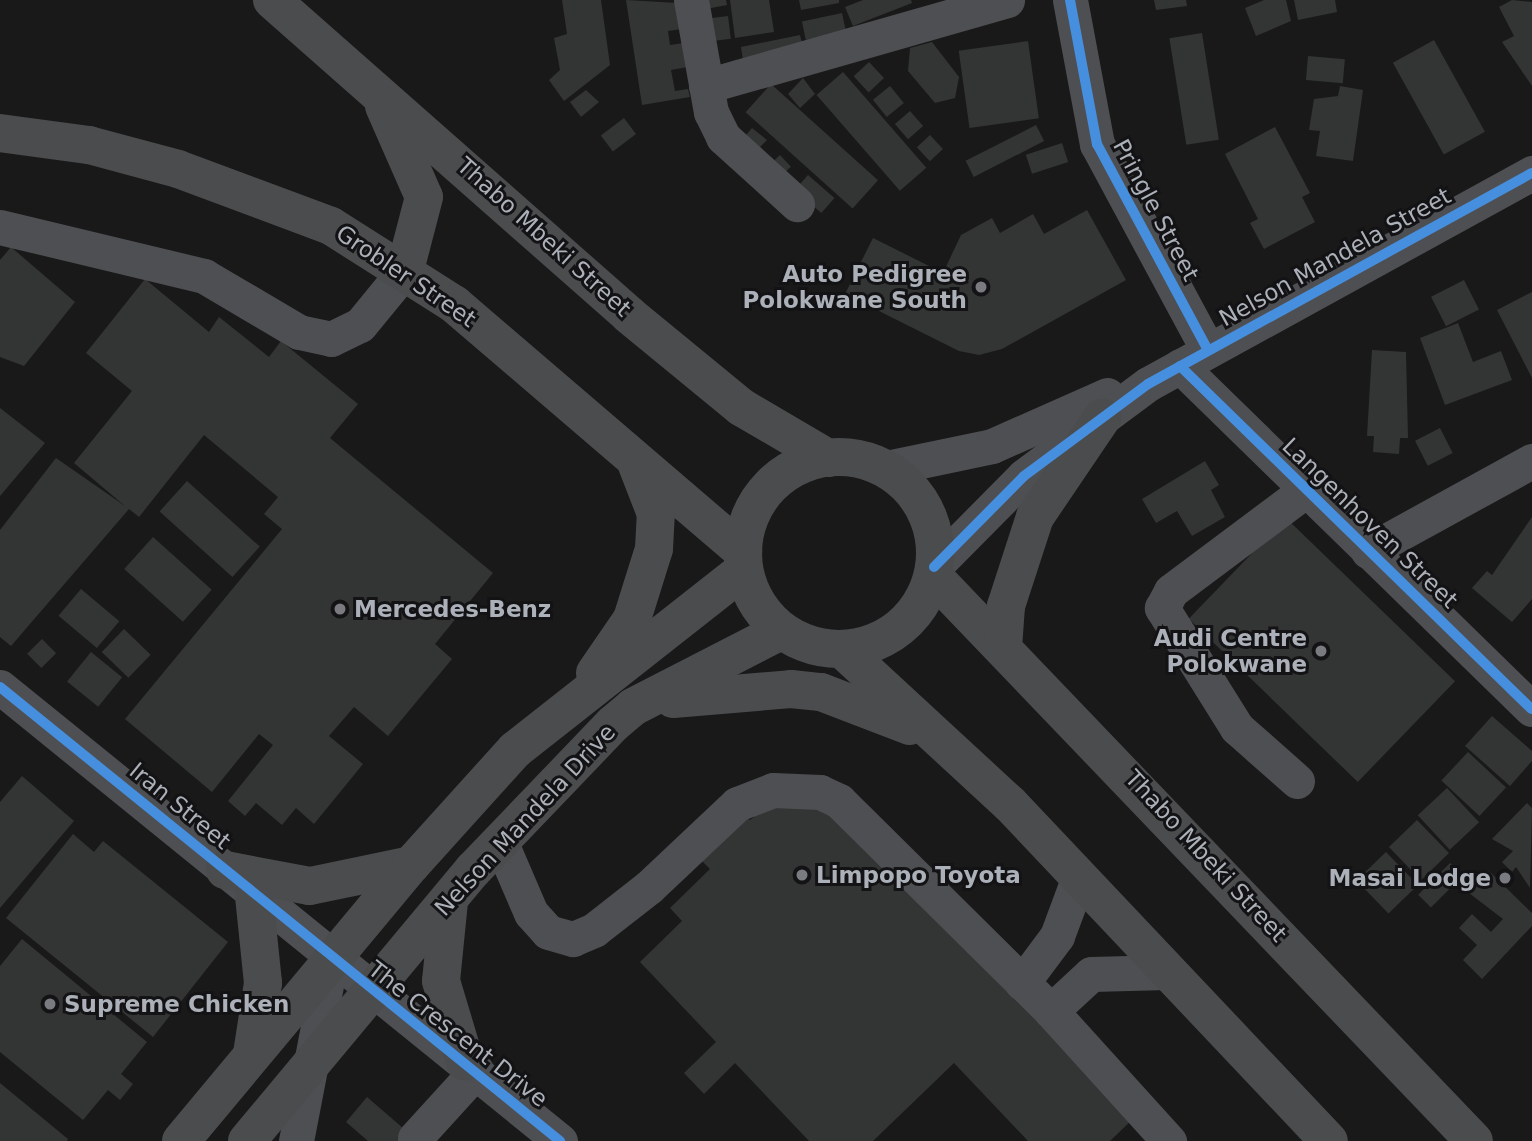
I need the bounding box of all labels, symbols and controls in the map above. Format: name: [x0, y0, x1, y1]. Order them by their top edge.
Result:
street label: Pringle Street: [1107, 135, 1205, 285]
street label: Thabo Mbeki Street: [451, 152, 637, 322]
street label: Nelson Mandela Street: [1214, 182, 1456, 332]
street label: Grobler Street: [331, 219, 481, 333]
place label: Auto Pedigree Polokwane South: [743, 260, 967, 314]
marker: Auto Pedigree Polokwane South: [973, 279, 989, 295]
street label: Langenhoven Street: [1277, 432, 1463, 614]
place label: Mercedes-Benz: [354, 595, 551, 623]
marker: Mercedes-Benz: [332, 601, 348, 617]
place label: Audi Centre Polokwane: [1154, 624, 1307, 678]
marker: Audi Centre Polokwane: [1313, 643, 1329, 659]
street label: Nelson Mandela Drive: [429, 718, 621, 922]
street label: Iran Street: [124, 757, 236, 855]
street label: Thabo Mbeki Street: [1119, 765, 1293, 947]
place label: Limpopo Toyota: [816, 861, 1021, 889]
place label: Masai Lodge: [1329, 864, 1491, 892]
marker: Limpopo Toyota: [794, 867, 810, 883]
marker: Masai Lodge: [1497, 870, 1513, 886]
street label: The Crescent Drive: [363, 955, 553, 1113]
place label: Supreme Chicken: [64, 990, 289, 1018]
marker: Supreme Chicken: [42, 996, 58, 1012]

